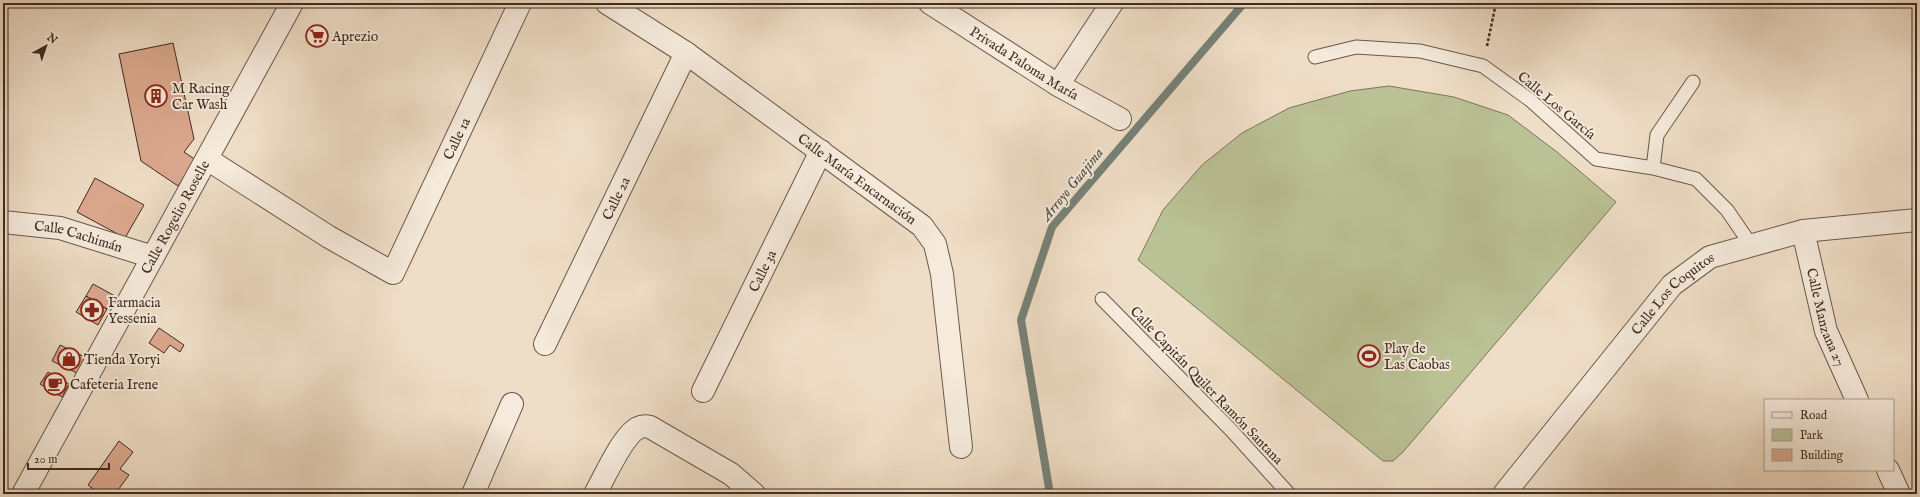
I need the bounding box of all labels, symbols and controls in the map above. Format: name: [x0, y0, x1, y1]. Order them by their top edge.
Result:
supermarket icon: Aprezio: [304, 23, 330, 49]
street label: Privada Paloma María: [966, 23, 1082, 105]
north arrow: [26, 26, 66, 66]
place label: Aprezio: [331, 28, 379, 46]
text: N: [43, 30, 60, 48]
street label: Calle Los García: [1513, 68, 1600, 144]
place label: M Racing Car Wash: [172, 80, 230, 114]
building icon: M Racing Car Wash: [143, 83, 169, 109]
street label: Calle 1a: [440, 114, 475, 163]
street label: Calle María Encarnación: [794, 130, 920, 229]
water label: Arroyo Guajima: [1036, 143, 1108, 227]
street label: Calle Rogelio Roselle: [137, 157, 214, 277]
street label: Calle 2a: [598, 173, 635, 223]
street label: Calle Cachimán: [33, 217, 125, 257]
street label: Calle 3a: [745, 246, 781, 295]
street label: Calle Los Coquitos: [1628, 248, 1716, 339]
street label: Calle Manzana 27: [1802, 266, 1849, 369]
place label: Farmacia Yessenia: [108, 294, 161, 328]
pharmacy icon: Farmacia Yessenia: [79, 297, 105, 323]
street label: Calle Capitán Quiler Ramón Santana: [1126, 303, 1287, 469]
place label: Play de Las Caobas: [1384, 340, 1450, 374]
sports icon: Play de Las Caobas: [1356, 343, 1382, 369]
shop icon: Tienda Yoryi: [56, 346, 82, 372]
place label: Tienda Yoryi: [84, 351, 161, 369]
cafe icon: Cafeteria Irene: [42, 371, 68, 397]
place label: Cafeteria Irene: [70, 376, 159, 394]
legend: [1764, 399, 1894, 471]
text: Road: [1800, 408, 1828, 423]
text: Park: [1800, 428, 1823, 443]
scale bar: [28, 445, 109, 471]
text: Building: [1800, 448, 1844, 463]
text: 20 m: [34, 452, 57, 467]

